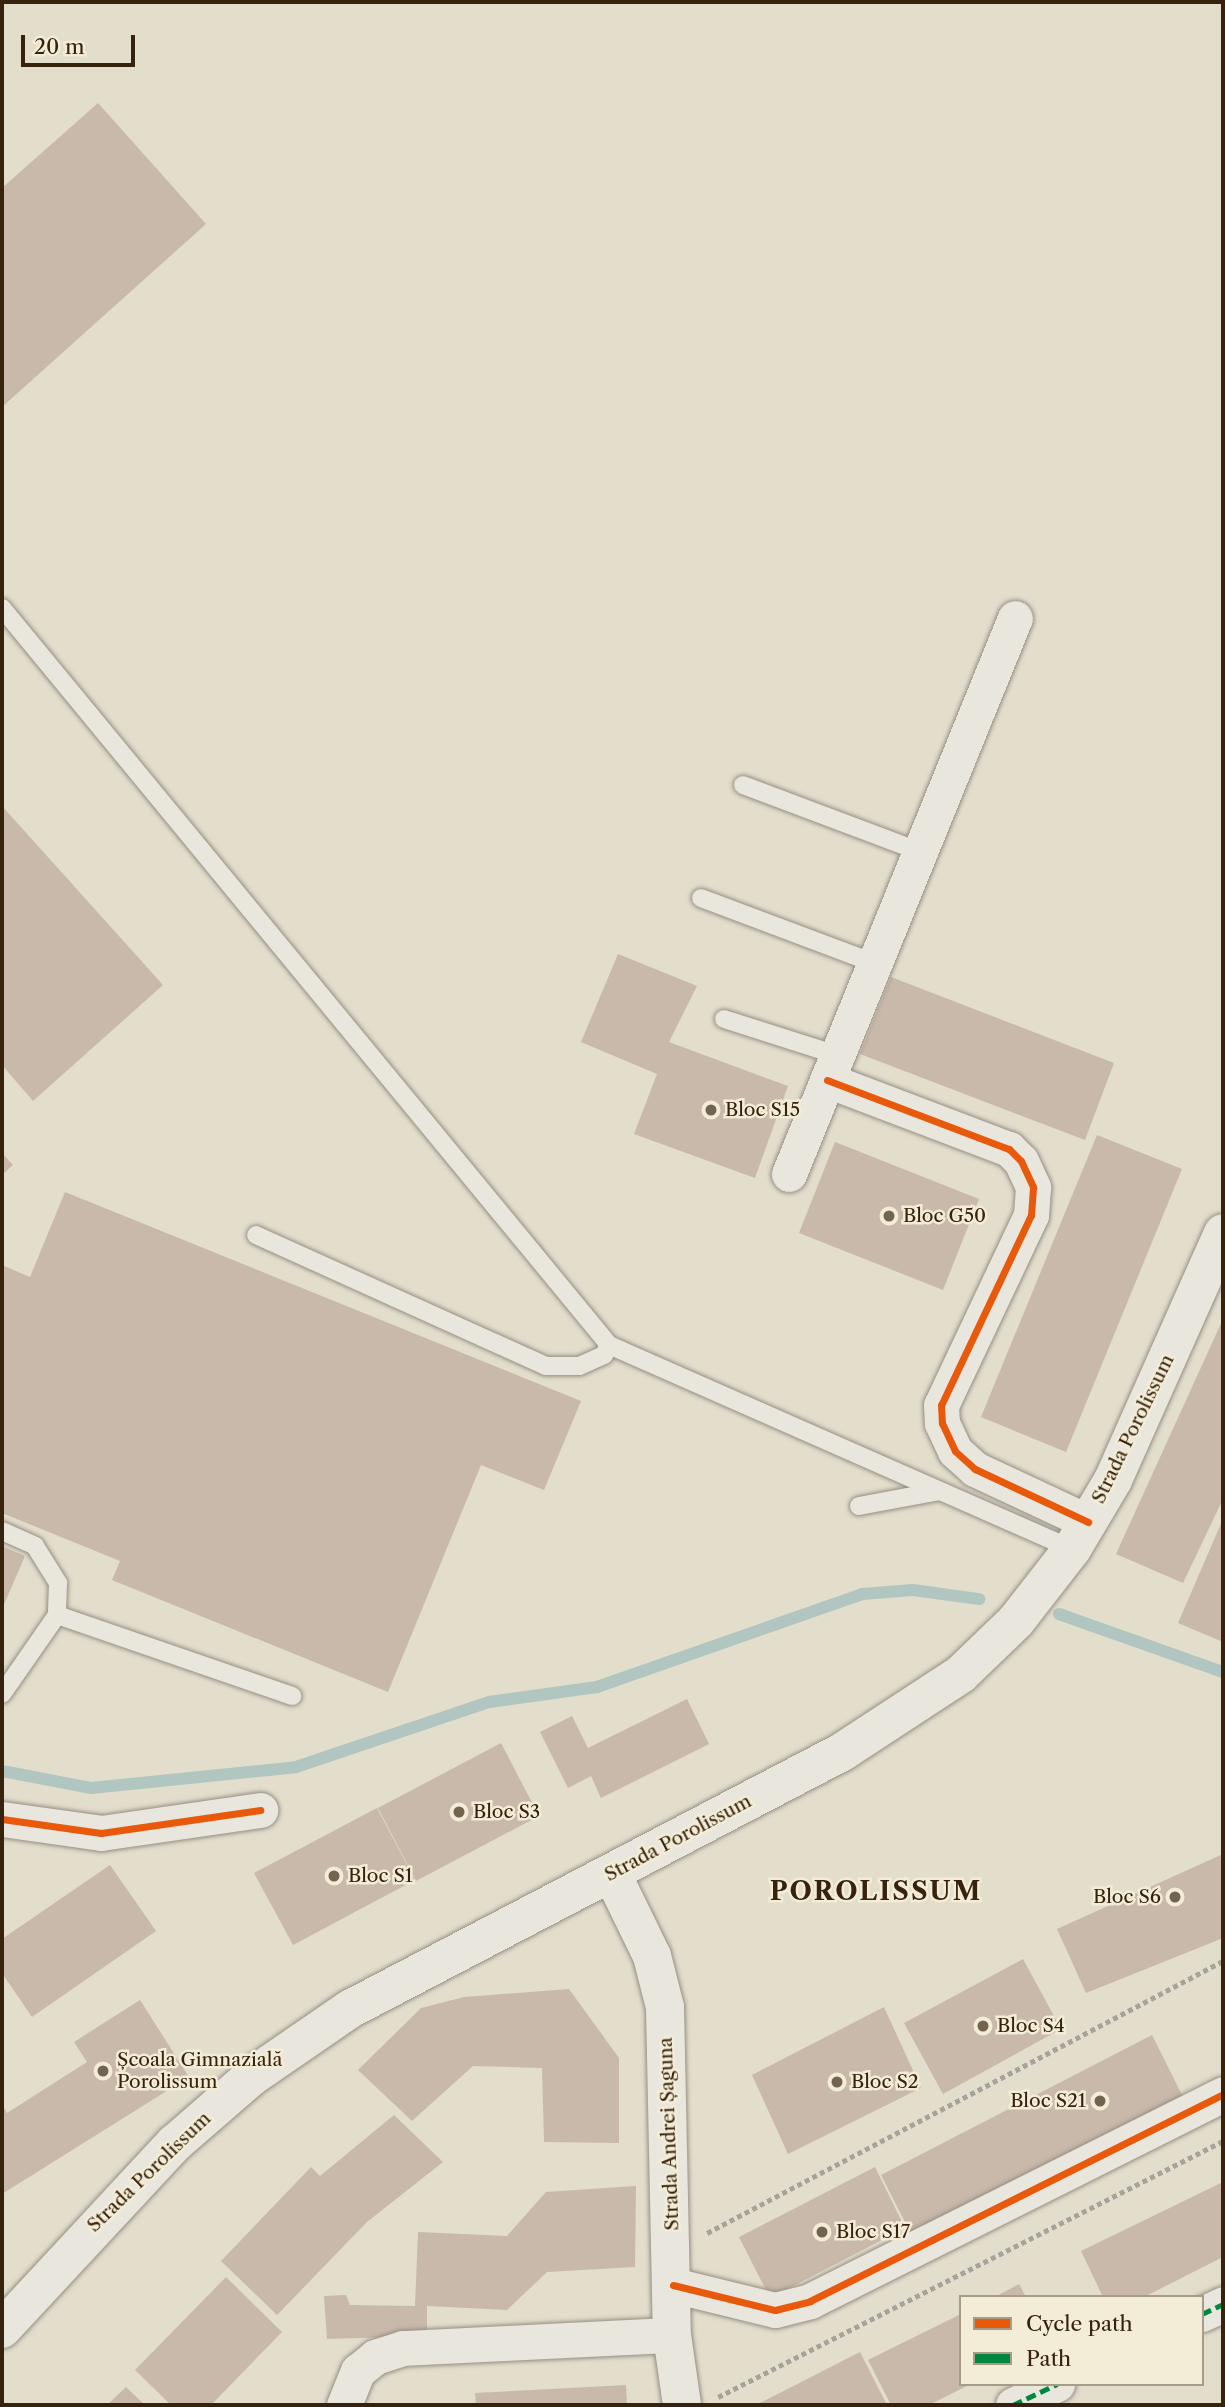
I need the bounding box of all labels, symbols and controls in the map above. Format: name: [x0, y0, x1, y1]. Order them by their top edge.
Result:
scale bar: [24, 21, 138, 65]
text: 20 m: [34, 34, 85, 59]
place label: Bloc S15: [725, 1099, 800, 1121]
marker: Bloc S15: [703, 1102, 719, 1118]
place label: Bloc G50: [903, 1205, 986, 1227]
marker: Bloc G50: [881, 1208, 897, 1224]
street label: Strada Porolissum: [1087, 1351, 1179, 1507]
street label: Strada Porolissum: [601, 1790, 755, 1886]
place label: Bloc S3: [473, 1801, 540, 1823]
marker: Bloc S3: [451, 1804, 467, 1820]
place label: Bloc S1: [348, 1865, 413, 1887]
marker: Bloc S1: [326, 1868, 342, 1884]
district label: POROLISSUM: [771, 1876, 981, 1908]
place label: Bloc S6: [1093, 1886, 1161, 1908]
marker: Bloc S6: [1167, 1889, 1183, 1905]
place label: Bloc S4: [997, 2015, 1065, 2037]
marker: Bloc S4: [975, 2018, 991, 2034]
street label: Strada Andrei Șaguna: [654, 2036, 684, 2232]
place label: Școala Gimnazială Porolissum: [117, 2049, 283, 2093]
marker: Școala Gimnazială Porolissum: [95, 2063, 111, 2079]
place label: Bloc S2: [851, 2071, 919, 2093]
marker: Bloc S2: [829, 2074, 845, 2090]
place label: Bloc S21: [1010, 2090, 1086, 2112]
marker: Bloc S21: [1092, 2093, 1108, 2109]
street label: Strada Porolissum: [82, 2107, 216, 2237]
place label: Bloc S17: [836, 2221, 910, 2243]
marker: Bloc S17: [814, 2224, 830, 2240]
legend: [959, 2295, 1204, 2386]
text: Cycle path: [1026, 2311, 1133, 2336]
text: Path: [1026, 2346, 1071, 2371]

